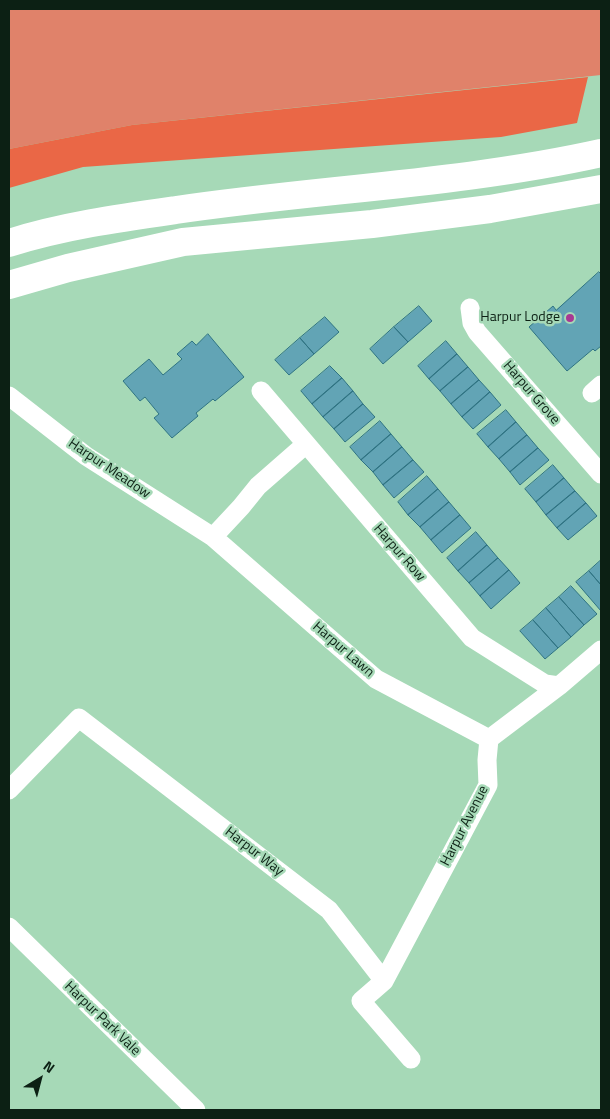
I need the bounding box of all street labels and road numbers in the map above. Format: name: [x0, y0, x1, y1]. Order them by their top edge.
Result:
street label: Harpur Grove: [499, 358, 563, 428]
street label: Harpur Meadow: [65, 435, 153, 503]
street label: Harpur Row: [370, 521, 428, 585]
street label: Harpur Lawn: [309, 619, 377, 681]
street label: Harpur Avenue: [438, 783, 492, 869]
street label: Harpur Way: [221, 824, 287, 880]
street label: Harpur Park Vale: [61, 979, 143, 1059]

